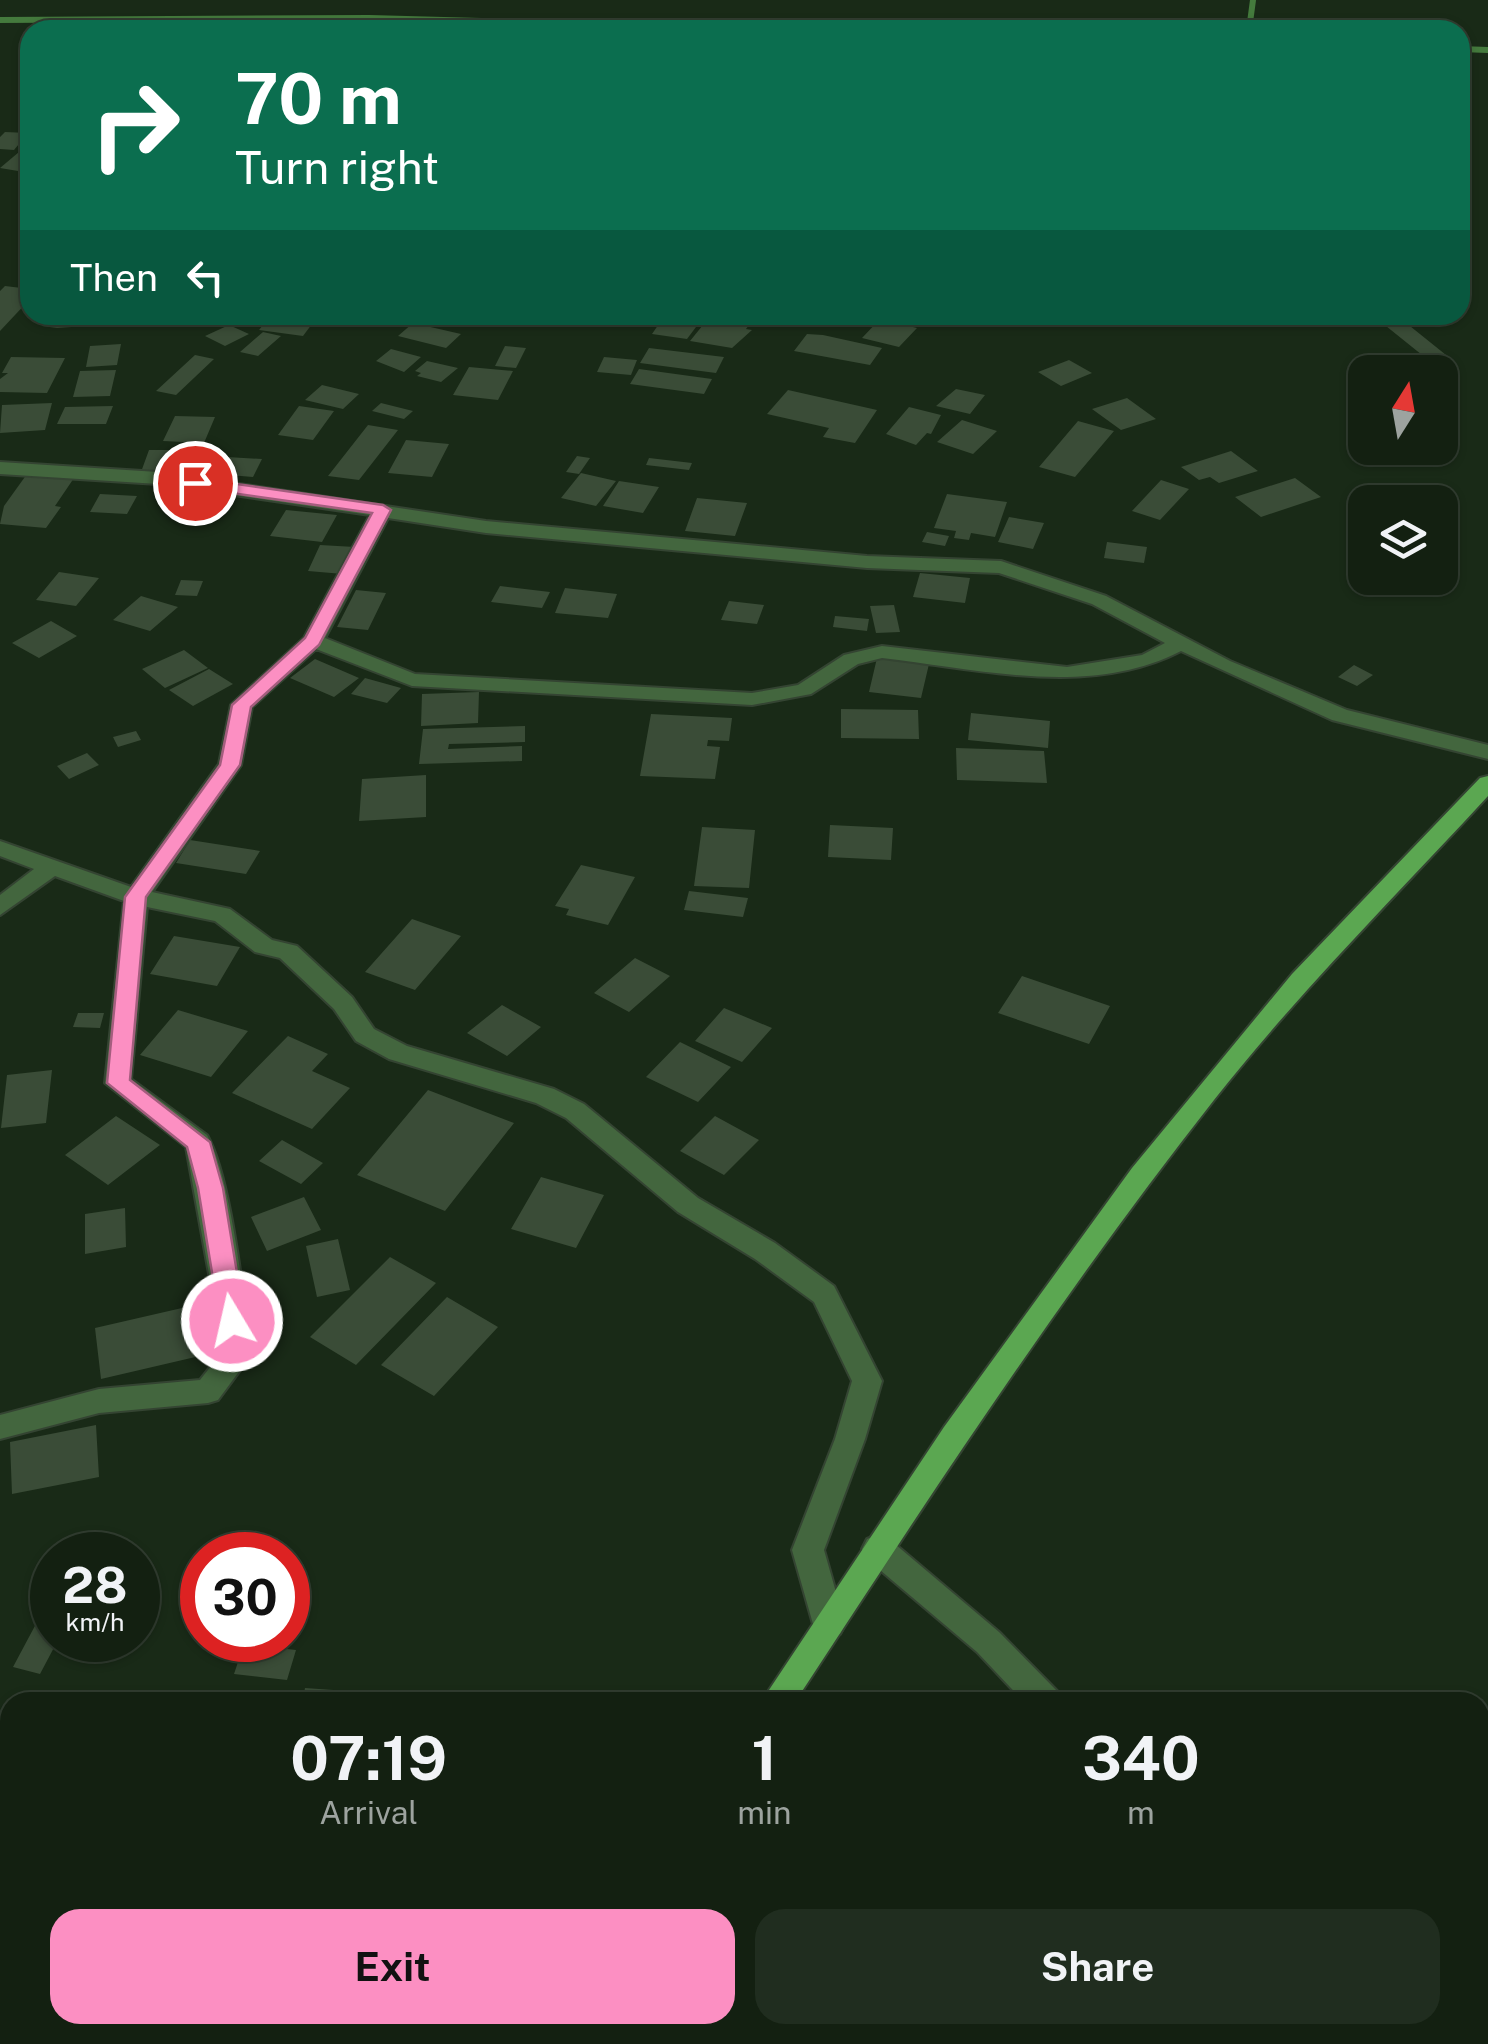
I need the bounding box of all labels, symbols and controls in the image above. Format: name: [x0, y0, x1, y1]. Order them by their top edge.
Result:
text: 70 m: [235, 57, 402, 140]
icon: right: [70, 60, 200, 190]
text: Turn right: [235, 141, 439, 194]
icon: left: [178, 250, 233, 305]
text: Then: [70, 255, 158, 300]
north arrow: [1348, 355, 1458, 465]
map controls: [1348, 355, 1458, 595]
pin: [153, 441, 238, 526]
icon: arrive: [168, 456, 223, 511]
button: layers: [1348, 485, 1458, 595]
position arrow: [180, 1269, 284, 1373]
speed limit sign: 30: [180, 1532, 310, 1662]
text: 28: [62, 1555, 128, 1614]
text: km/h: [66, 1607, 124, 1637]
text: 07:19: [290, 1723, 447, 1794]
text: 1: [752, 1723, 777, 1794]
text: 340: [1082, 1723, 1200, 1794]
text: Arrival: [319, 1794, 418, 1831]
text: min: [737, 1794, 792, 1831]
text: m: [1127, 1794, 1155, 1831]
button: Exit: [50, 1909, 735, 2024]
button: Share: [755, 1909, 1440, 2024]

